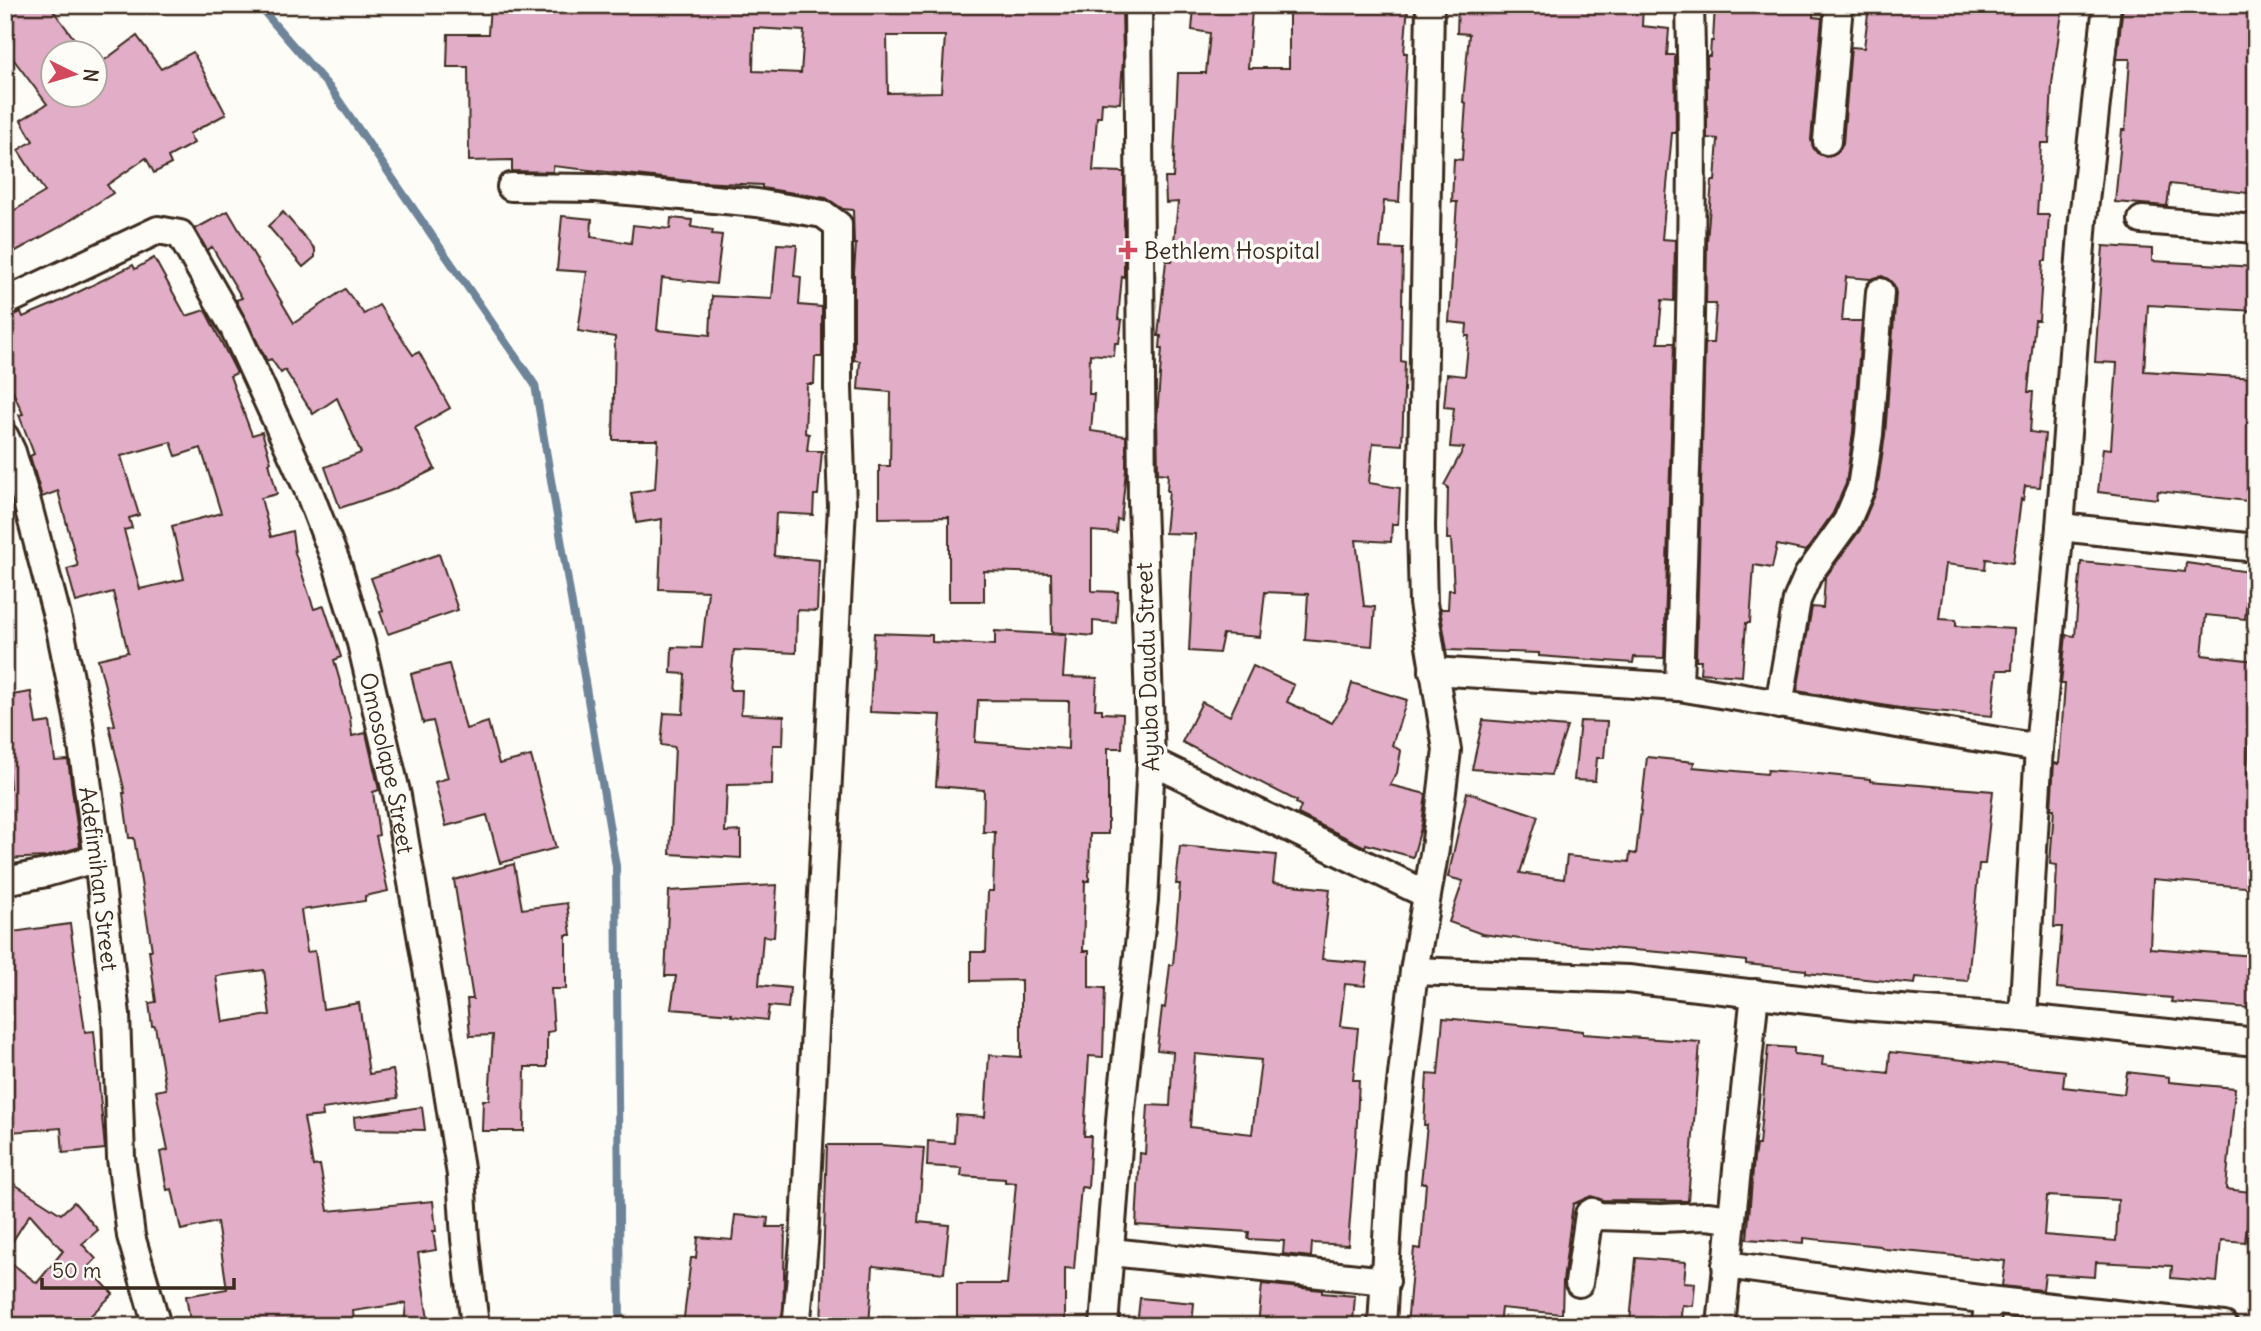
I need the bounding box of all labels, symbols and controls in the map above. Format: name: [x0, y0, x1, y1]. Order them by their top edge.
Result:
north arrow: [38, 38, 108, 108]
text: N: [78, 68, 103, 83]
place label: Bethlem Hospital: [1144, 236, 1320, 265]
marker: Bethlem Hospital: [1118, 240, 1138, 260]
street label: Ayuba Daudu Street: [1129, 562, 1165, 772]
street label: Omosolape Street: [354, 669, 421, 856]
street label: Adefimihan Street: [74, 785, 125, 973]
scale bar: [42, 1247, 234, 1291]
text: 50 m: [52, 1257, 101, 1284]

